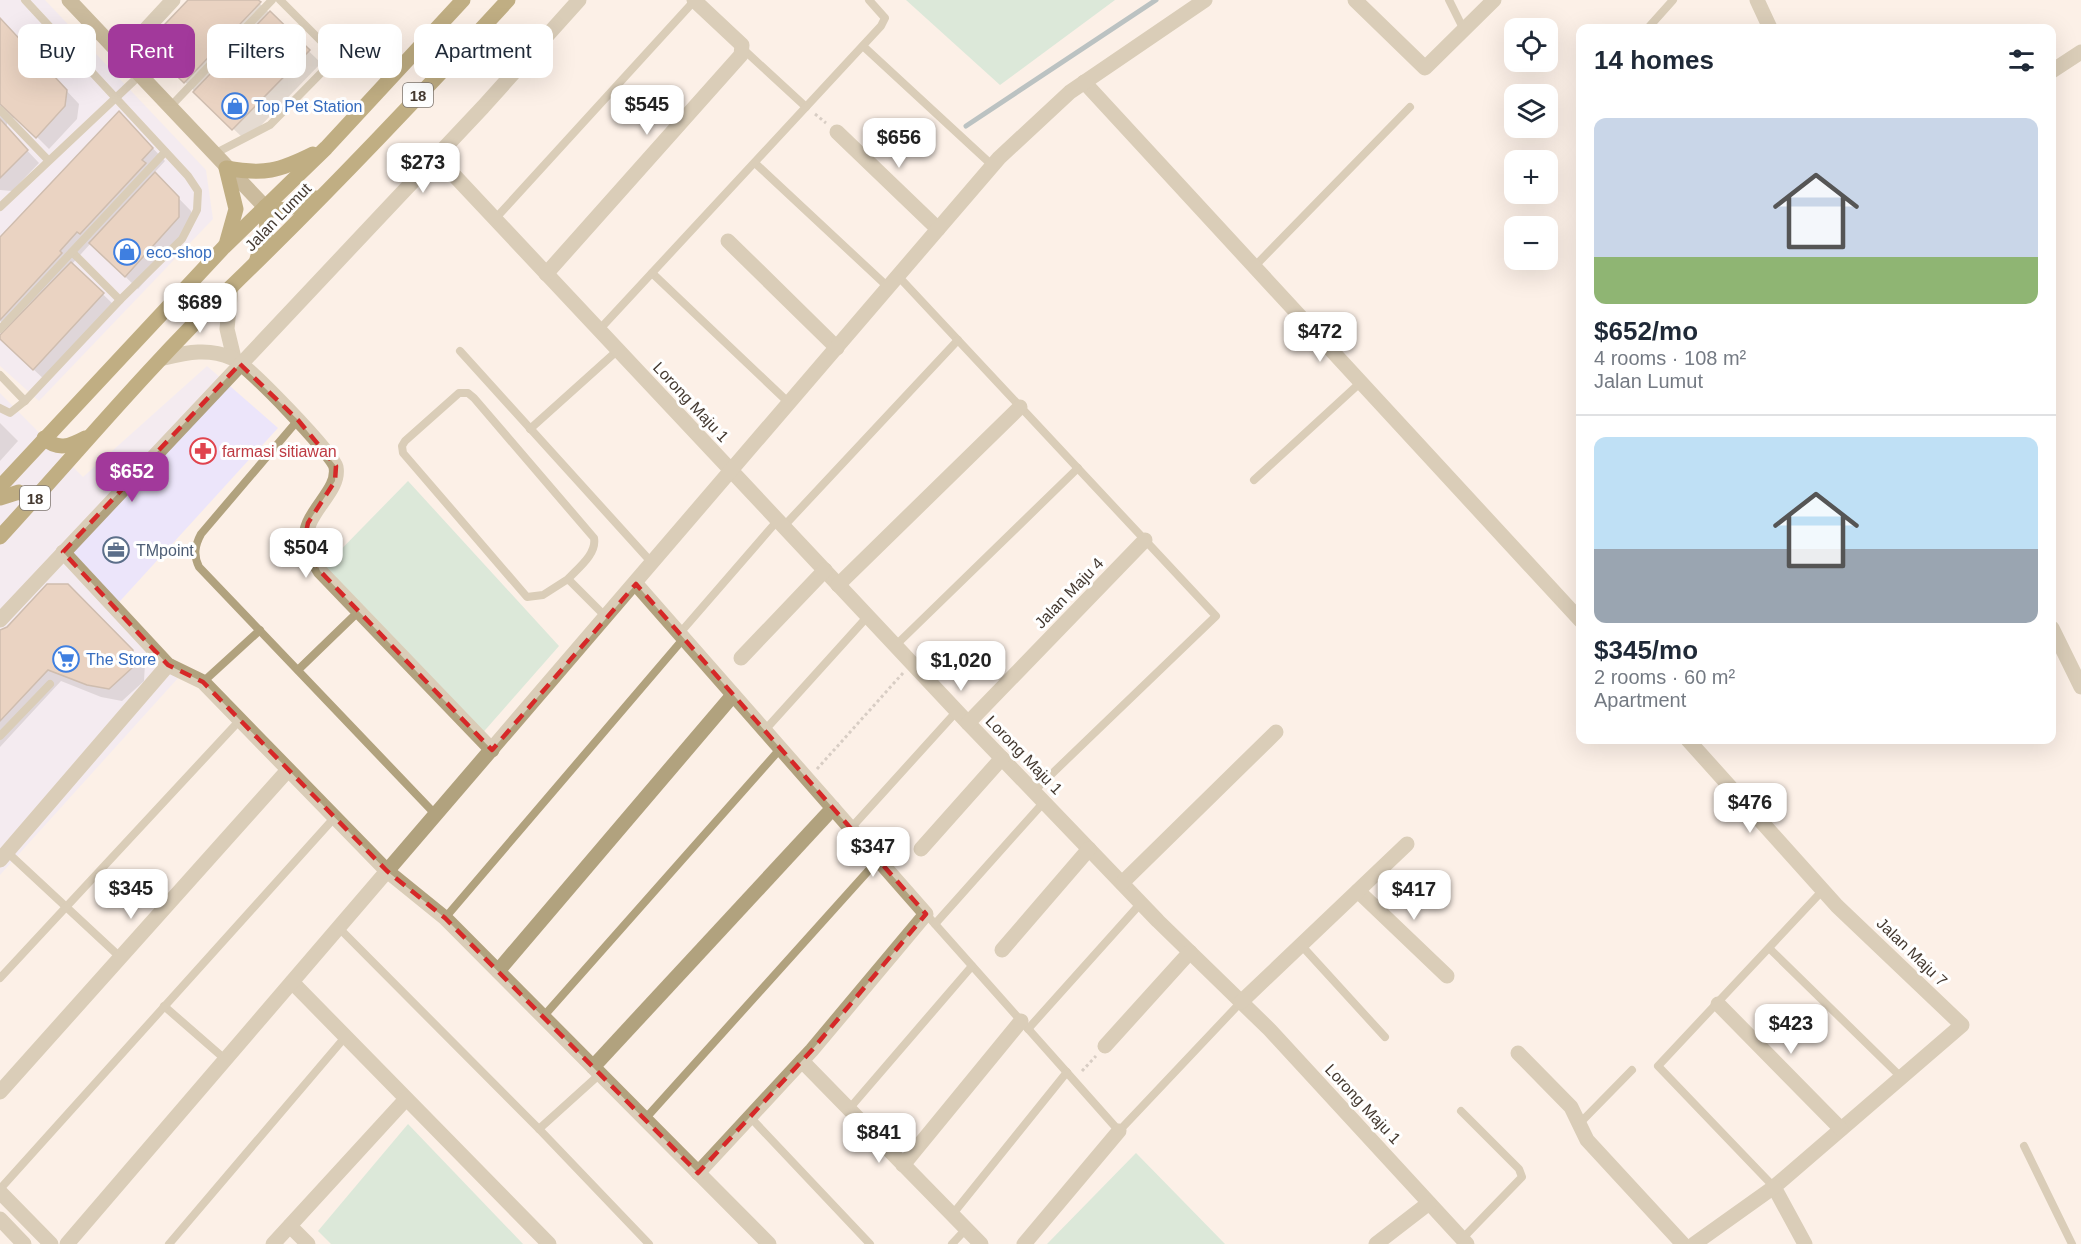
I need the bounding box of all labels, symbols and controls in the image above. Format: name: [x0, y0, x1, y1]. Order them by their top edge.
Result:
map controls: [1504, 18, 1558, 270]
button: locate: [1504, 18, 1558, 72]
chip: Buy: [18, 24, 96, 78]
chip: Rent: [108, 24, 195, 78]
chip: Filters: [207, 24, 306, 78]
chip: New: [318, 24, 402, 78]
chip: Apartment: [414, 24, 553, 78]
icon: filters: [2005, 44, 2038, 77]
text: 14 homes: [1594, 45, 1714, 75]
road number: 18: [403, 83, 433, 107]
button: layers: [1504, 84, 1558, 138]
pin: $545: [611, 85, 683, 136]
shop icon: Top Pet Station: [220, 91, 250, 121]
text: $545: [625, 93, 669, 115]
place label: Top Pet Station: [254, 98, 363, 115]
pin: $656: [863, 118, 935, 169]
text: $656: [877, 126, 921, 148]
pin: $273: [387, 143, 459, 194]
button: +: [1504, 150, 1558, 204]
text: $273: [401, 151, 445, 173]
icon: home: [1762, 157, 1870, 265]
street label: Jalan Lumut: [242, 179, 315, 254]
button: −: [1504, 216, 1558, 270]
shop icon: eco-shop: [112, 237, 142, 267]
place label: eco-shop: [146, 244, 212, 261]
pin: $689: [164, 283, 236, 334]
text: $689: [178, 291, 222, 313]
pin: $472: [1284, 312, 1356, 363]
text: $652/mo: [1594, 316, 1698, 346]
text: $472: [1298, 320, 1342, 342]
text: 4 rooms · 108 m²: [1594, 347, 1746, 369]
street label: Lorong Maju 1: [650, 359, 732, 445]
text: Jalan Lumut: [1594, 370, 1703, 392]
pharmacy icon: farmasi sitiawan: [188, 436, 218, 466]
place label: farmasi sitiawan: [222, 443, 337, 460]
pin: $652: [96, 452, 168, 503]
text: $652: [110, 460, 154, 482]
icon: home: [1762, 476, 1870, 584]
road number: 18: [20, 486, 50, 510]
pin: $504: [270, 528, 342, 579]
office icon: TMpoint: [101, 535, 131, 565]
text: $504: [284, 536, 328, 558]
place label: TMpoint: [136, 542, 194, 559]
street label: Jalan Maju 4: [1031, 554, 1107, 632]
text: $345/mo: [1594, 635, 1698, 665]
pin: $1,020: [912, 641, 1010, 692]
supermarket icon: The Store: [51, 644, 81, 674]
text: $1,020: [930, 649, 992, 671]
place label: The Store: [86, 651, 156, 668]
text: 2 rooms · 60 m²: [1594, 666, 1735, 688]
text: Apartment: [1594, 689, 1686, 711]
street label: Lorong Maju 1: [982, 712, 1066, 798]
pin: $476: [1714, 783, 1786, 834]
text: $476: [1728, 791, 1772, 813]
pin: $347: [837, 827, 909, 878]
text: $347: [851, 835, 895, 857]
pin: $345: [95, 869, 167, 920]
pin: $417: [1378, 870, 1450, 921]
text: $345: [109, 877, 153, 899]
text: $417: [1392, 878, 1436, 900]
street label: Jalan Maju 7: [1873, 914, 1951, 990]
pin: $423: [1755, 1004, 1827, 1055]
text: $423: [1769, 1012, 1813, 1034]
street label: Lorong Maju 1: [1322, 1061, 1404, 1147]
pin: $841: [843, 1113, 915, 1164]
text: $841: [857, 1121, 901, 1143]

